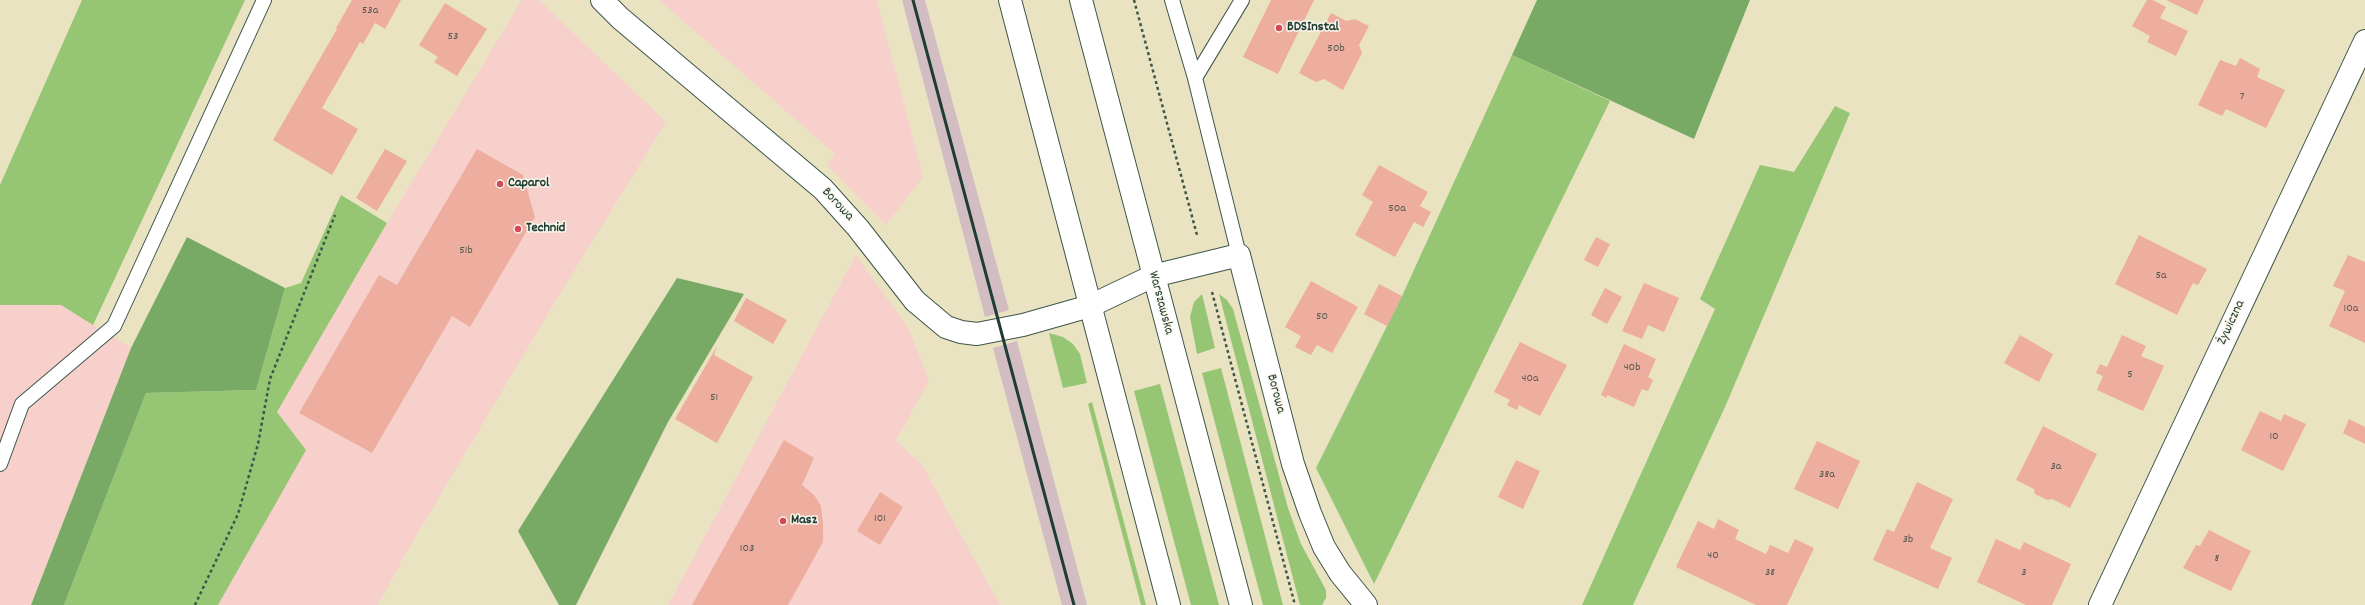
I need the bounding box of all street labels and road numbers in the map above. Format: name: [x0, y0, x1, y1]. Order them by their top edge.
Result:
street label: Borowa: [817, 185, 857, 225]
street label: Warszawska: [1144, 270, 1176, 336]
street label: Żywiczna: [2214, 298, 2250, 348]
street label: Borowa: [1262, 373, 1288, 415]

